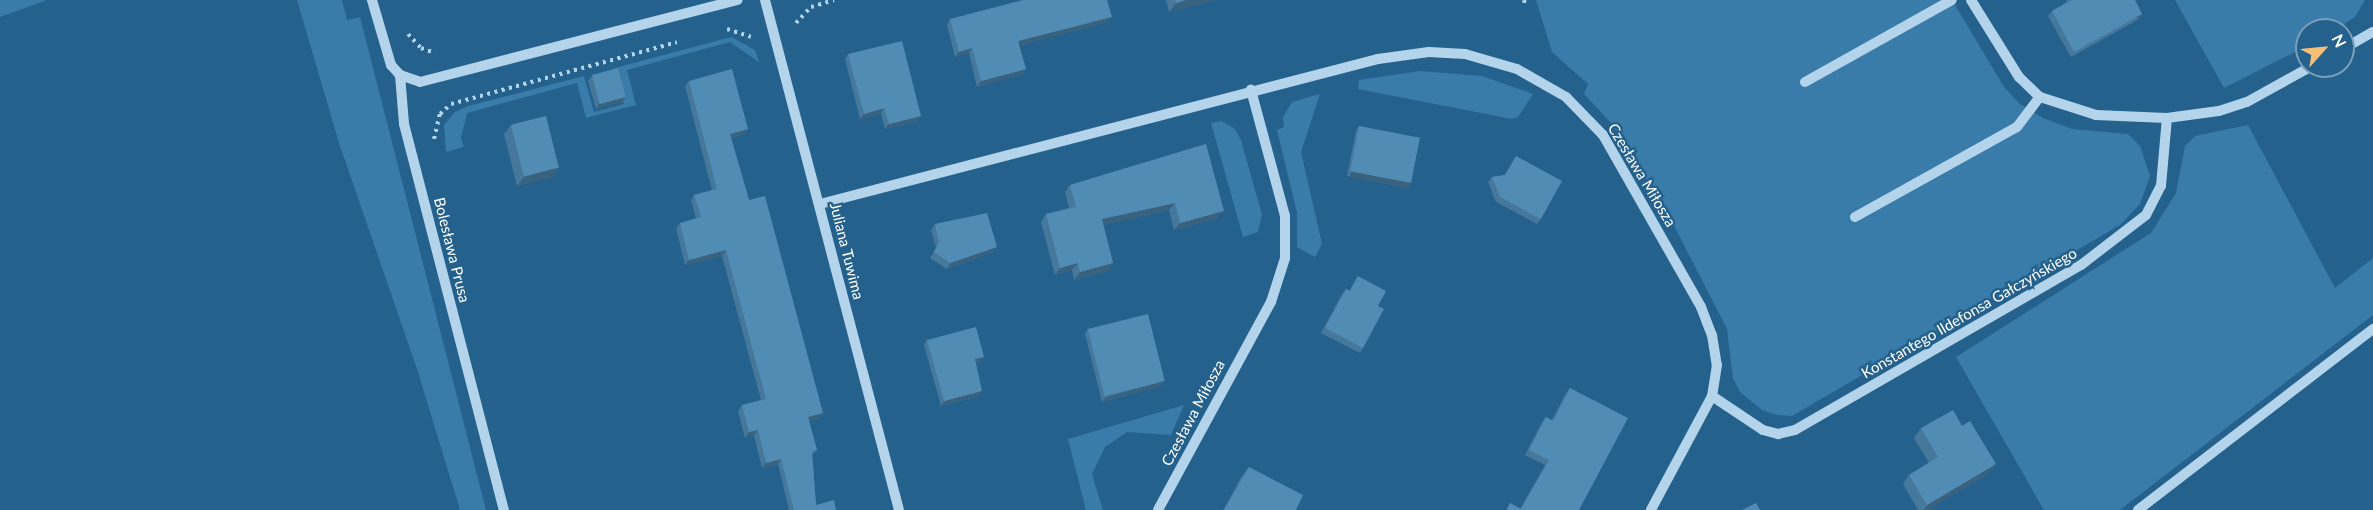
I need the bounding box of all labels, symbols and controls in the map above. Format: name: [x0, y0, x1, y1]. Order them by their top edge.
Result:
north arrow: [2295, 18, 2355, 78]
text: N: [2328, 31, 2351, 50]
street label: Czesława Miłosza: [1604, 120, 1680, 230]
street label: Bolesława Prusa: [430, 196, 474, 304]
street label: Juliana Tuwima: [826, 201, 868, 301]
street label: Konstantego Ildefonsa Gałczyńskiego: [1858, 244, 2080, 382]
street label: Czesława Miłosza: [1158, 357, 1228, 469]

